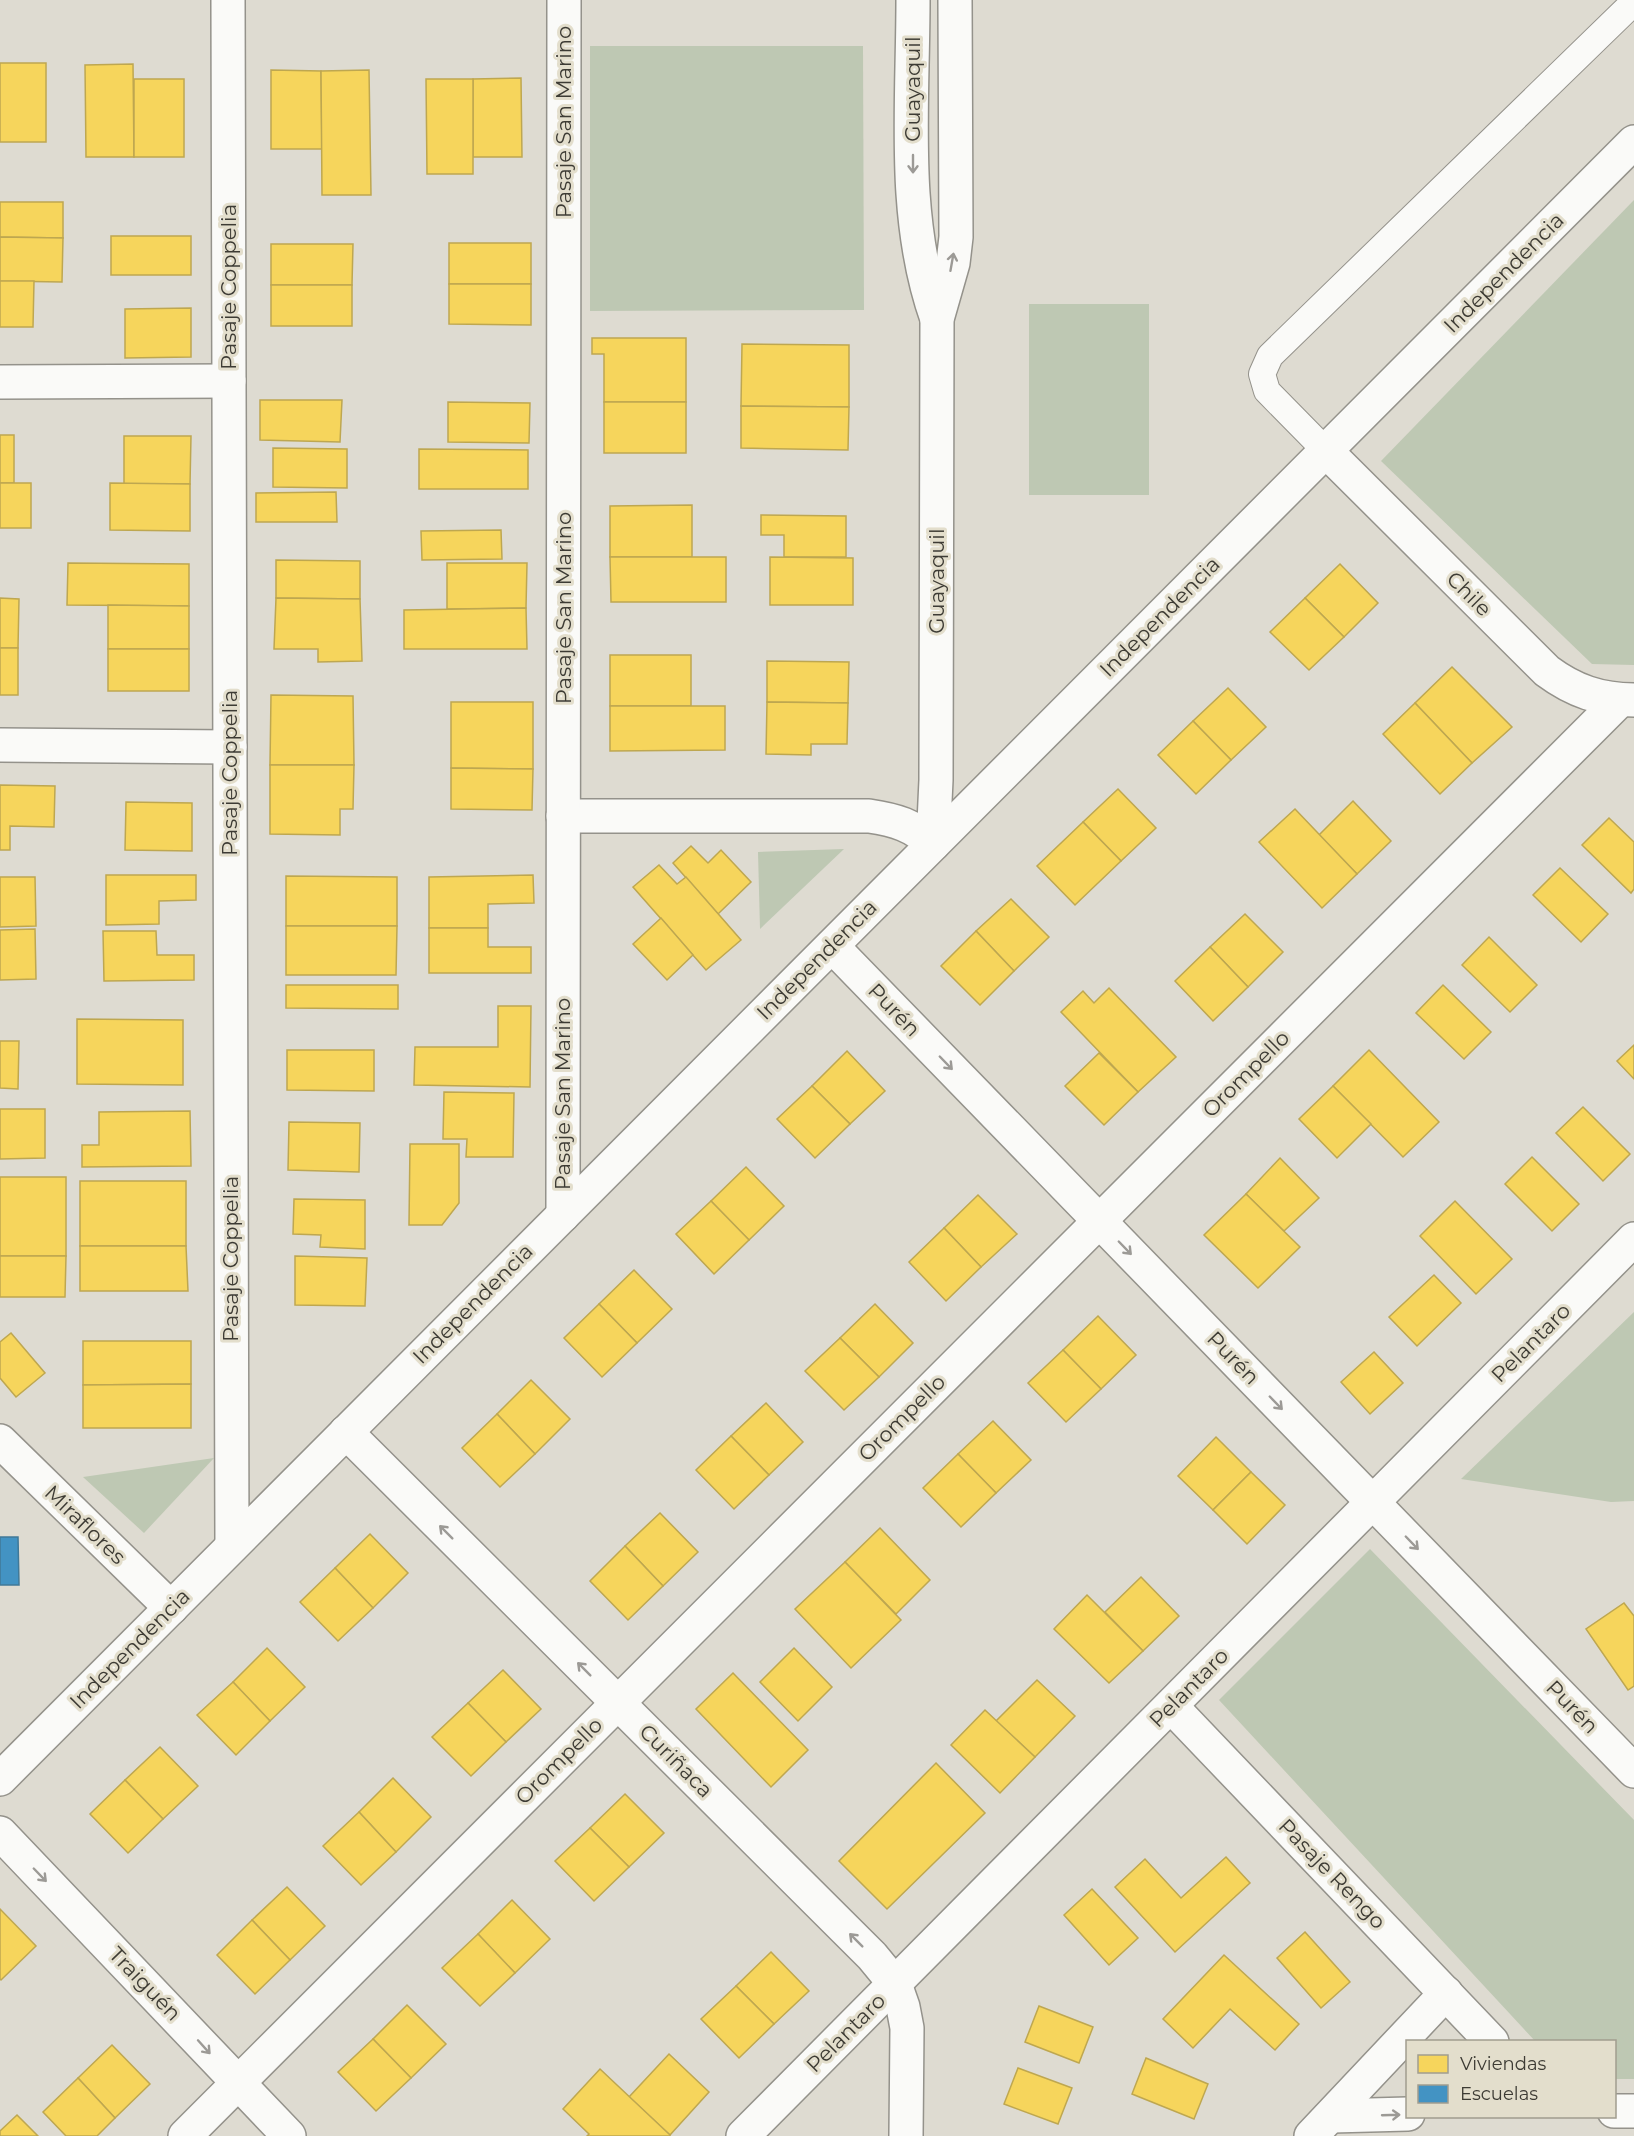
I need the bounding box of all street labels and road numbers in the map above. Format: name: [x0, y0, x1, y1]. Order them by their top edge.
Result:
street label: Pasaje San Marino: [551, 26, 576, 218]
street label: Guayaquil: [900, 36, 925, 142]
street label: Pasaje Coppelia: [216, 204, 241, 370]
street label: Independencia: [1438, 207, 1569, 338]
street label: Pasaje San Marino: [551, 512, 576, 704]
street label: Guayaquil: [924, 528, 949, 634]
street label: Independencia: [1094, 551, 1225, 682]
street label: Chile: [1442, 566, 1497, 621]
street label: Pasaje Coppelia: [217, 690, 242, 856]
street label: Independencia: [751, 894, 882, 1025]
street label: Purén: [863, 978, 926, 1041]
street label: Pasaje San Marino: [550, 998, 575, 1190]
street label: Orompello: [1197, 1025, 1294, 1122]
street label: Pasaje Coppelia: [218, 1176, 243, 1342]
street label: Independencia: [407, 1238, 538, 1369]
street label: Pelantaro: [1486, 1298, 1575, 1387]
street label: Purén: [1202, 1326, 1265, 1389]
street label: Orompello: [853, 1369, 950, 1466]
street label: Miraflores: [40, 1480, 131, 1569]
street label: Independencia: [64, 1583, 195, 1714]
street label: Pelantaro: [1144, 1643, 1233, 1732]
street label: Purén: [1541, 1675, 1604, 1738]
street label: Orompello: [510, 1712, 607, 1809]
street label: Curiñaca: [635, 1719, 718, 1802]
street label: Pasaje Rengo: [1274, 1813, 1391, 1934]
street label: Traiguén: [104, 1942, 187, 2026]
street label: Pelantaro: [801, 1988, 890, 2077]

